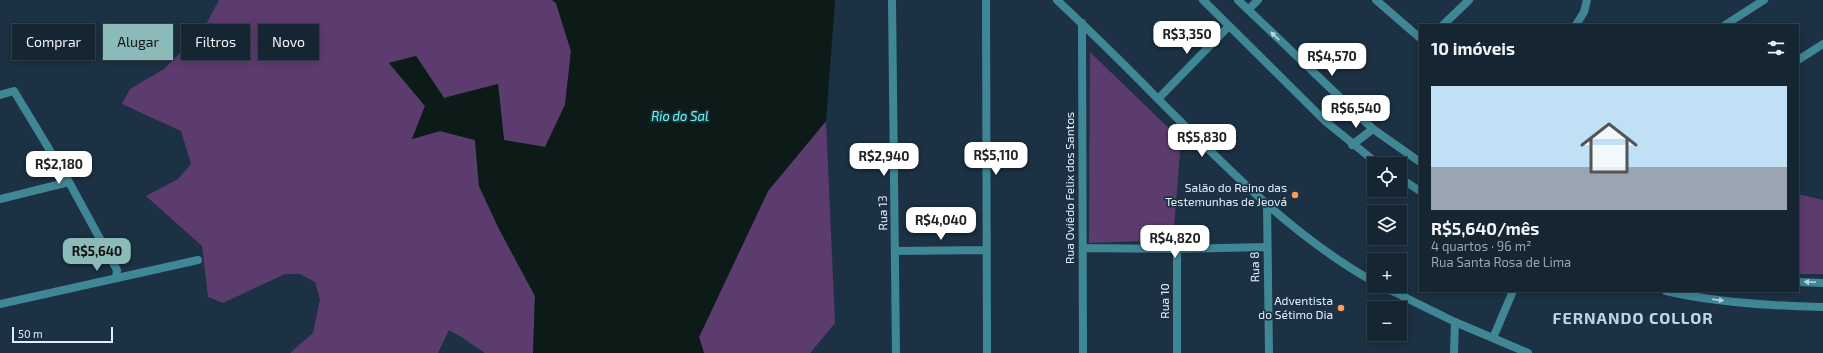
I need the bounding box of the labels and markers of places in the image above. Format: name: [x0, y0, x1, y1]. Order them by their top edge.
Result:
pin: R$3,350: [1150, 21, 1224, 55]
pin: R$4,570: [1295, 43, 1369, 77]
pin: R$6,540: [1319, 95, 1393, 129]
pin: R$5,830: [1165, 124, 1239, 158]
pin: R$5,110: [959, 142, 1033, 176]
pin: R$2,940: [847, 143, 921, 177]
pin: R$2,180: [22, 151, 96, 185]
place label: Salão do Reino das Testemunhas de Jeová: [1165, 180, 1287, 208]
marker: Salão do Reino das Testemunhas de Jeová: [1290, 190, 1300, 200]
pin: R$4,040: [904, 207, 978, 241]
pin: R$4,820: [1138, 225, 1212, 259]
pin: R$5,640: [60, 238, 134, 272]
place label: Adventista do Sétimo Dia: [1258, 293, 1333, 321]
marker: Adventista do Sétimo Dia: [1336, 303, 1346, 313]

